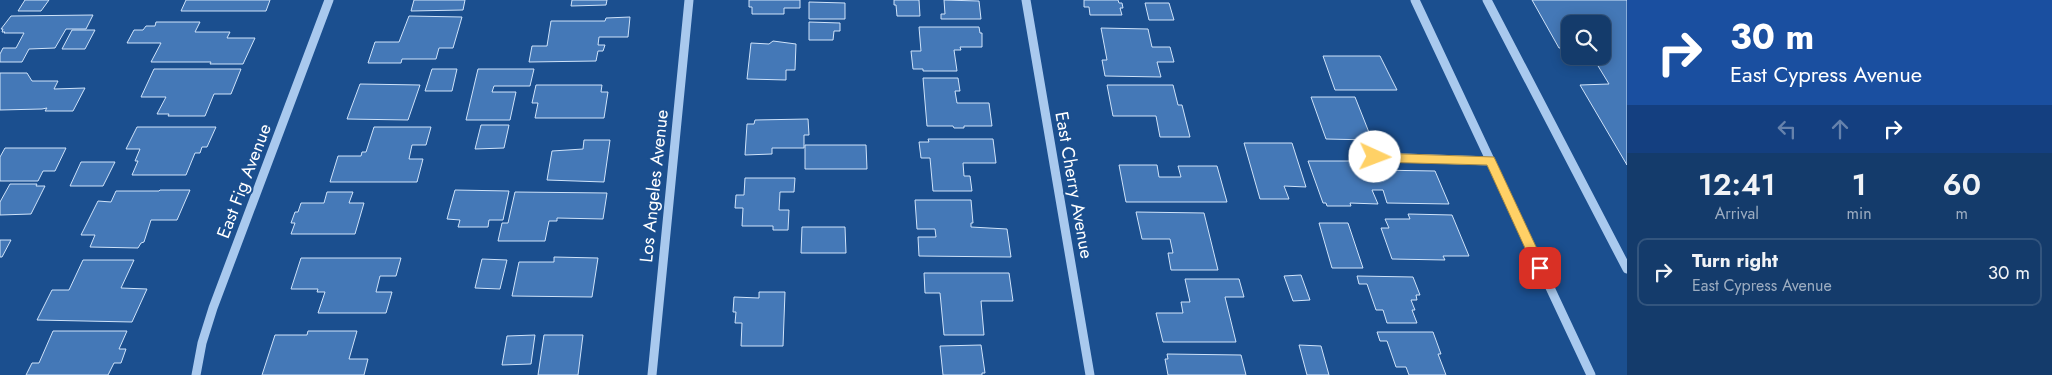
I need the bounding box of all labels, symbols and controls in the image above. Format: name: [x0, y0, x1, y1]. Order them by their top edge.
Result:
text: 30 m: [1730, 12, 1814, 62]
map controls: [1561, 15, 1611, 65]
button: search: [1561, 15, 1611, 65]
icon: right: [1647, 20, 1712, 85]
text: East Cypress Avenue: [1730, 58, 1922, 90]
street label: Los Angeles Avenue: [633, 108, 675, 264]
street label: East Cherry Avenue: [1048, 109, 1100, 261]
icon: left: [1773, 115, 1801, 143]
icon: ahead: [1826, 115, 1854, 143]
icon: right: [1879, 115, 1907, 143]
street label: East Fig Avenue: [210, 120, 278, 242]
position arrow: [1348, 130, 1400, 182]
text: 12:41: [1698, 163, 1776, 206]
text: 1: [1852, 163, 1866, 206]
text: 60: [1943, 163, 1981, 206]
text: Arrival: [1715, 202, 1759, 225]
text: min: [1847, 202, 1872, 225]
text: m: [1956, 202, 1968, 225]
pin: [1519, 247, 1561, 289]
text: Turn right: [1692, 247, 1778, 274]
icon: arrive: [1526, 254, 1554, 282]
icon: right: [1649, 258, 1677, 286]
text: 30 m: [1988, 259, 2030, 286]
text: East Cypress Avenue: [1692, 274, 1832, 297]

